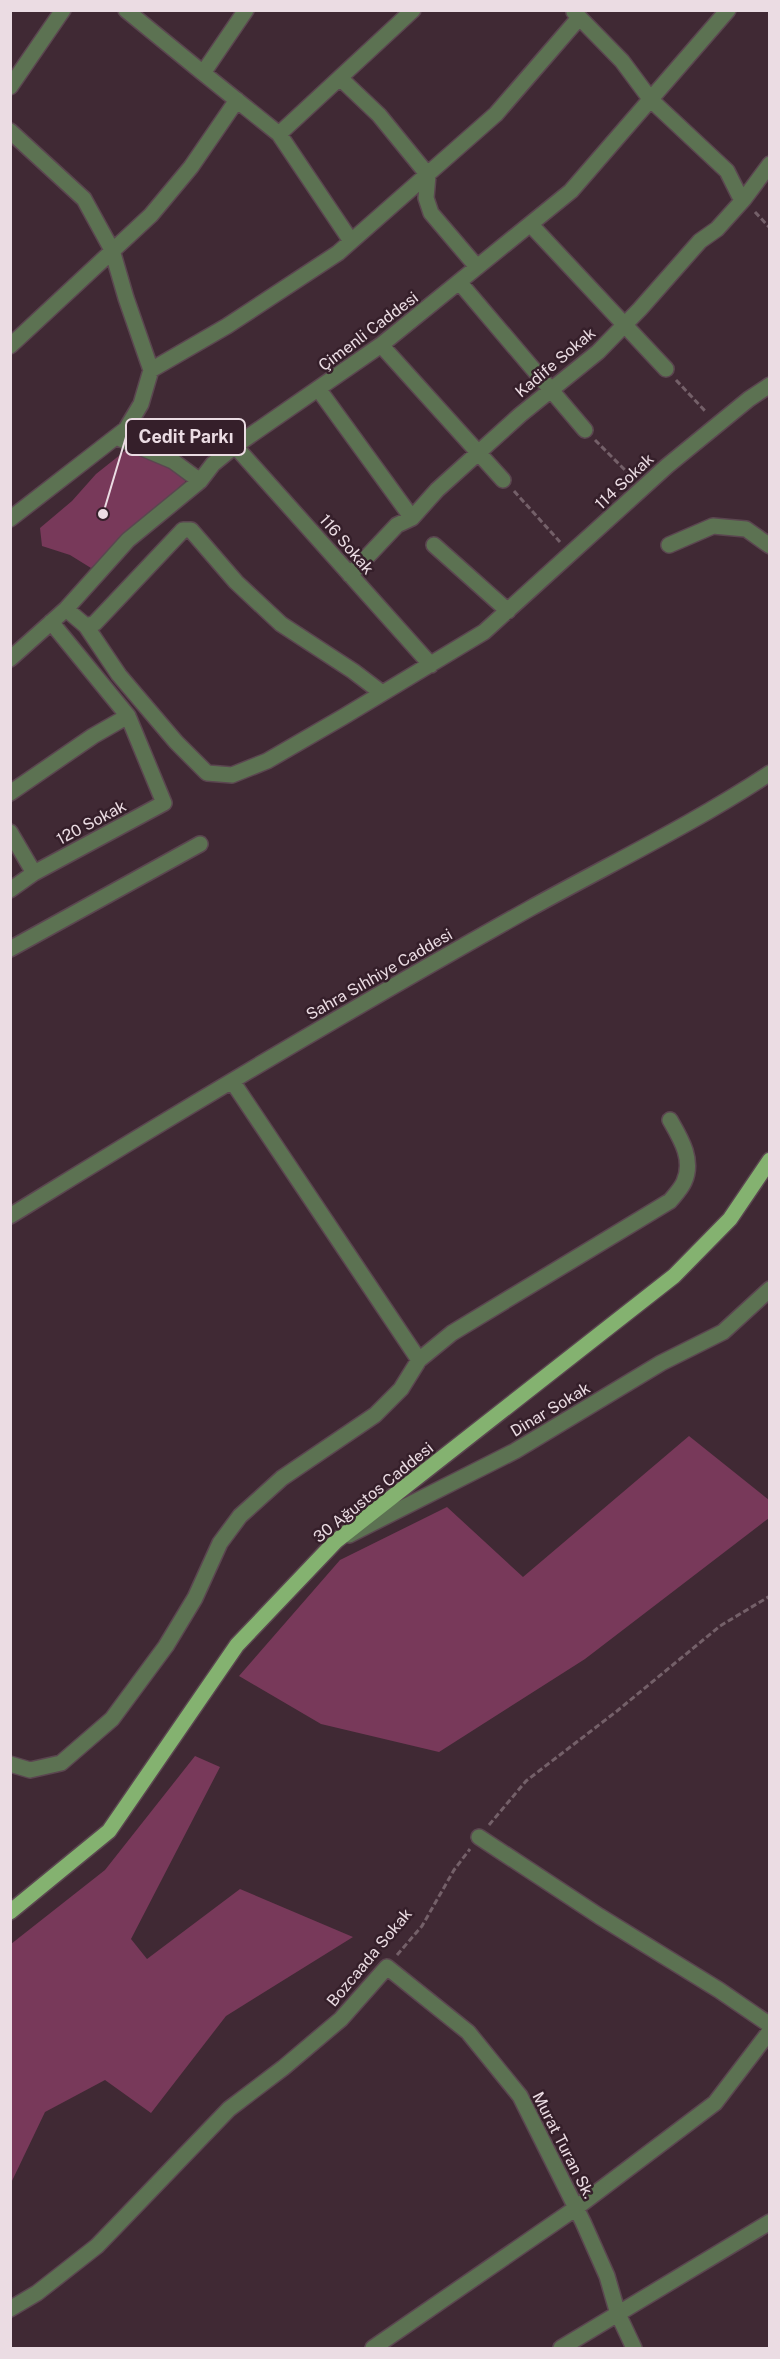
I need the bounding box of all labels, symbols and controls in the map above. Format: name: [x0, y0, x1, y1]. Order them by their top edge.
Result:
street label: Çimenli Caddesi: [315, 288, 422, 375]
street label: Kadife Sokak: [511, 323, 599, 401]
callout: Cedit Parkı: [126, 419, 245, 455]
text: Cedit Parkı: [138, 426, 234, 447]
street label: 114 Sokak: [591, 449, 658, 513]
street label: 116 Sokak: [315, 510, 378, 578]
street label: 120 Sokak: [53, 796, 129, 849]
street label: Sahra Sıhhiye Caddesi: [303, 925, 456, 1024]
street label: Dinar Sokak: [507, 1378, 594, 1441]
street label: 30 Ağustos Caddesi: [310, 1438, 437, 1547]
street label: Bozcaada Sokak: [323, 1904, 416, 2010]
street label: Murat Turan Sk.: [528, 2089, 599, 2202]

